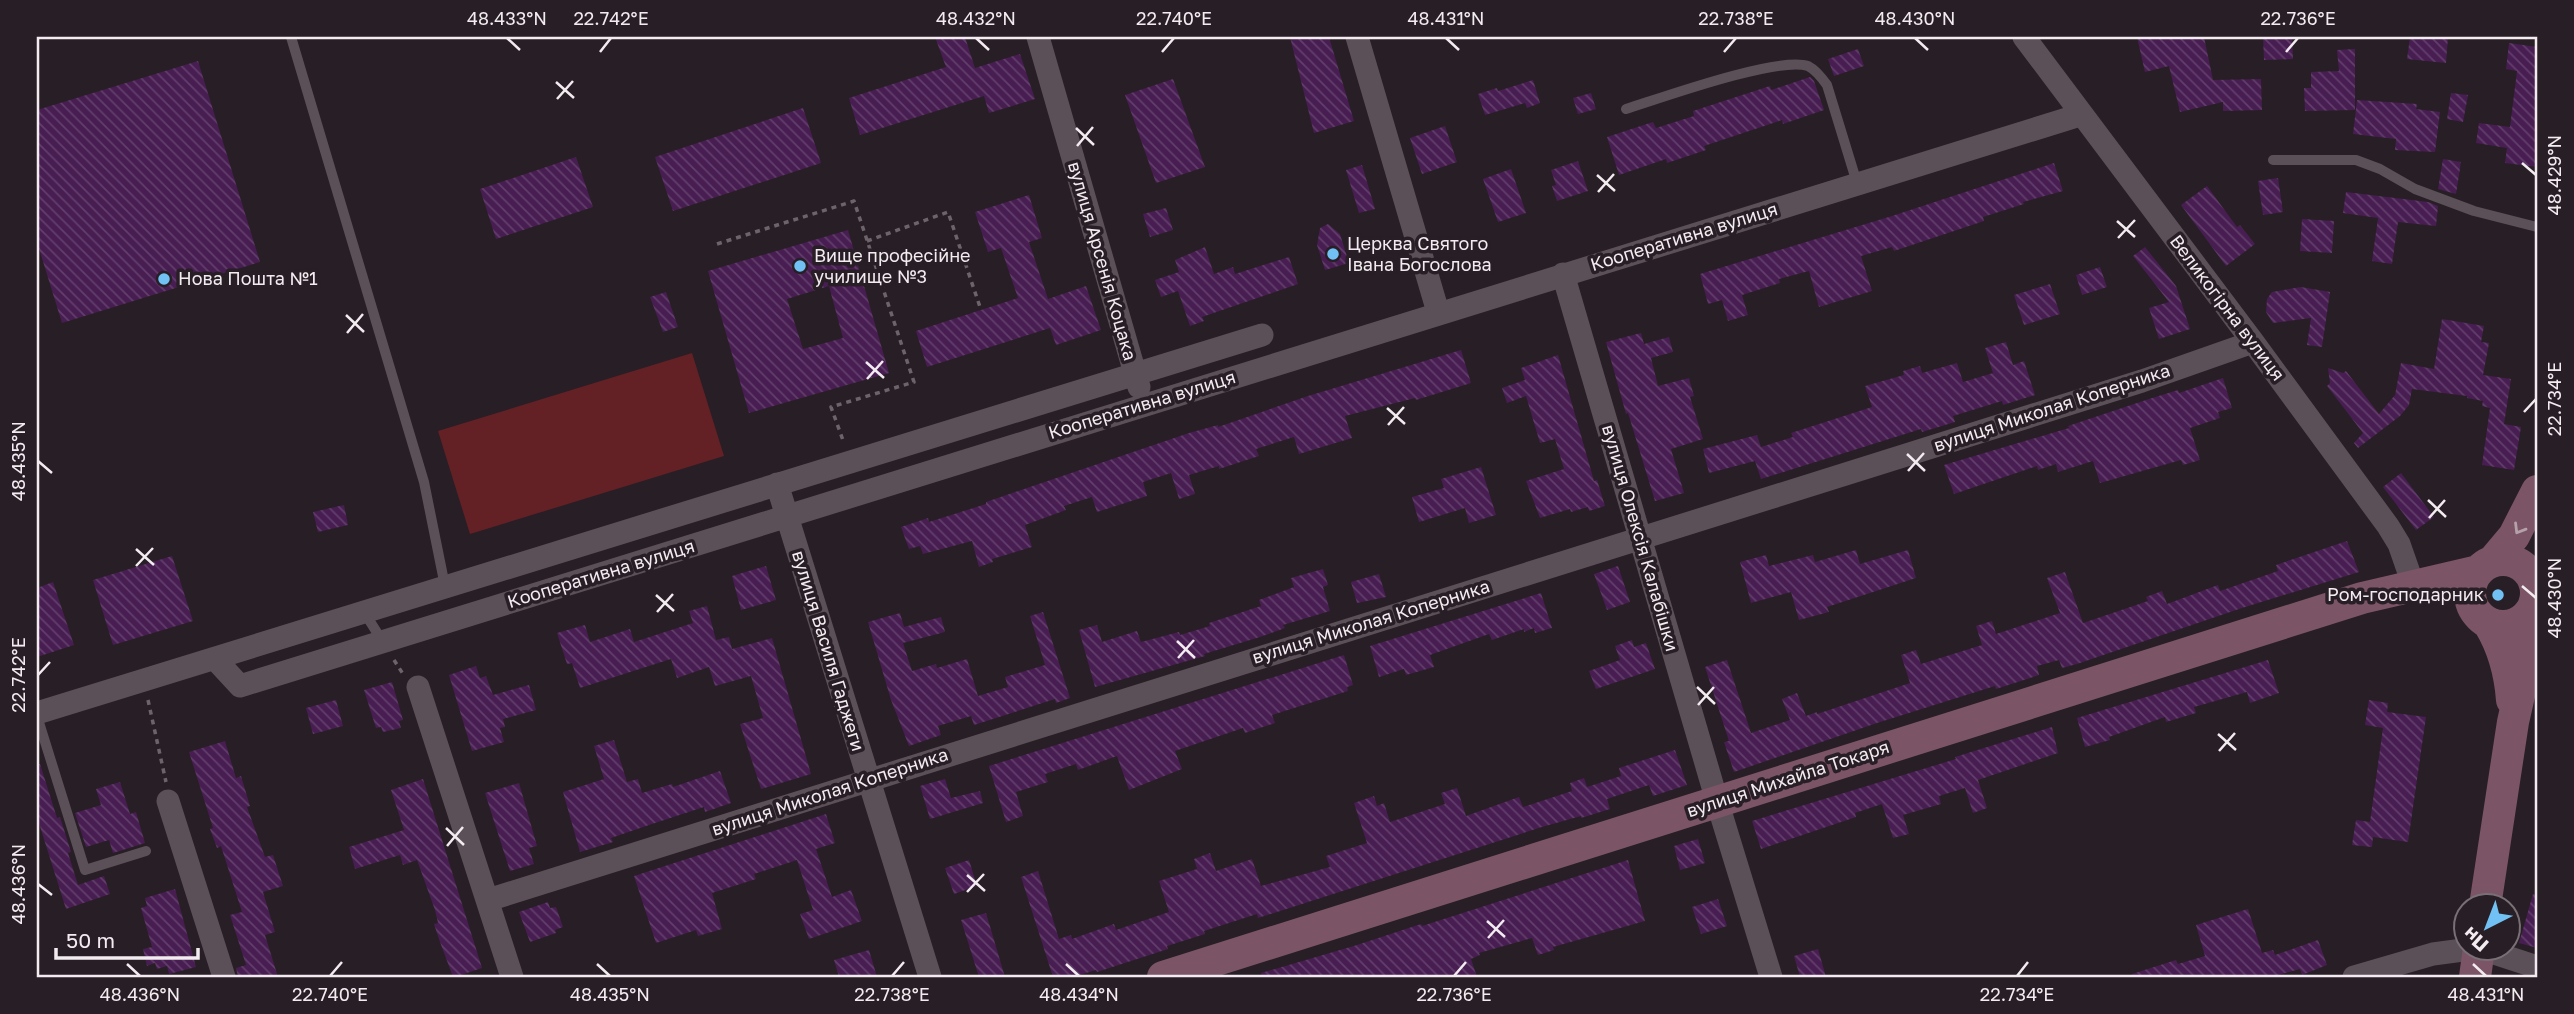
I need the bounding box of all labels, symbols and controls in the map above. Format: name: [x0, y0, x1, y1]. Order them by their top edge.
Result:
text: 48.433°N: [467, 7, 547, 29]
text: 22.742°E: [573, 7, 649, 29]
text: 48.432°N: [936, 7, 1016, 29]
text: 22.740°E: [1136, 7, 1212, 29]
text: 48.431°N: [1408, 7, 1484, 29]
text: 22.738°E: [1698, 7, 1774, 29]
text: 48.430°N: [1875, 7, 1955, 29]
text: 22.736°E: [2260, 7, 2336, 29]
text: 48.429°N: [2543, 135, 2565, 215]
street label: вулиця Арсенія Коцака: [1064, 159, 1142, 363]
street label: Кооперативна вулиця: [1588, 197, 1780, 275]
street label: Великогірна вулиця: [2166, 230, 2290, 385]
place label: Церква Святого Івана Богослова: [1347, 232, 1492, 275]
place label: Вище професійне училище №3: [814, 244, 971, 287]
marker: Церква Святого Івана Богослова: [1325, 246, 1341, 262]
marker: Вище професійне училище №3: [792, 258, 808, 274]
place label: Нова Пошта №1: [178, 267, 318, 289]
marker: Нова Пошта №1: [156, 271, 172, 287]
street label: вулиця Миколая Коперника: [1931, 358, 2173, 456]
text: 22.734°E: [2543, 362, 2565, 436]
street label: Кооперативна вулиця: [1046, 365, 1238, 443]
text: 48.435°N: [7, 421, 29, 501]
street label: вулиця Олексія Калабішки: [1598, 422, 1684, 654]
one-way arrow: [2514, 521, 2527, 534]
street label: Кооперативна вулиця: [505, 534, 697, 612]
street label: вулиця Василя Гаджеги: [788, 548, 870, 754]
text: 48.430°N: [2543, 558, 2565, 638]
street label: вулиця Миколая Коперника: [1249, 574, 1492, 668]
place label: Ром-господарник: [2327, 583, 2484, 605]
marker: Ром-господарник: [2490, 587, 2506, 603]
text: 22.742°E: [7, 637, 29, 713]
street label: вулиця Михайла Токаря: [1684, 735, 1892, 821]
street label: вулиця Миколая Коперника: [709, 742, 951, 840]
text: 48.436°N: [7, 844, 29, 924]
north arrow: [2452, 892, 2522, 962]
scale bar: [56, 916, 198, 960]
text: Пн: [2458, 923, 2493, 957]
text: 50 m: [66, 927, 115, 953]
text: 48.436°N: [100, 983, 180, 1005]
text: 22.740°E: [292, 983, 368, 1005]
text: 48.435°N: [570, 983, 650, 1005]
text: 22.738°E: [854, 983, 930, 1005]
text: 48.434°N: [1039, 983, 1119, 1005]
text: 22.736°E: [1416, 983, 1492, 1005]
text: 22.734°E: [1980, 983, 2054, 1005]
text: 48.431°N: [2448, 983, 2524, 1005]

